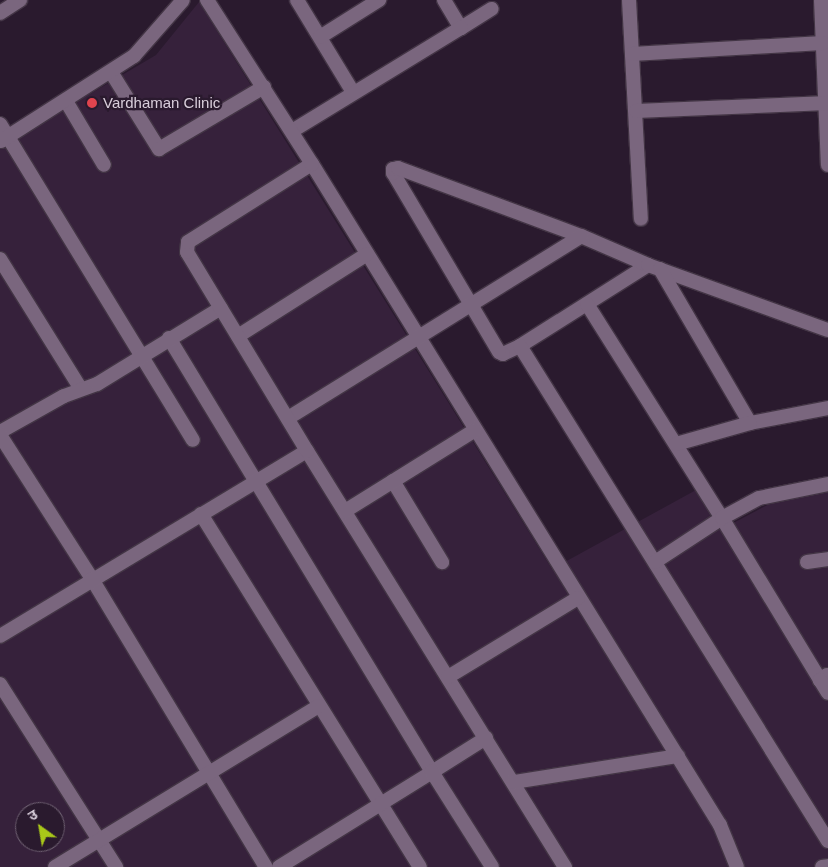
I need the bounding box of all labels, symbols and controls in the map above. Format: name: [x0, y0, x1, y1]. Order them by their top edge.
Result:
place label: Vardhaman Clinic: [103, 94, 220, 112]
marker: Vardhaman Clinic: [85, 96, 99, 110]
north arrow: [15, 802, 65, 852]
text: उ: [25, 806, 40, 824]

